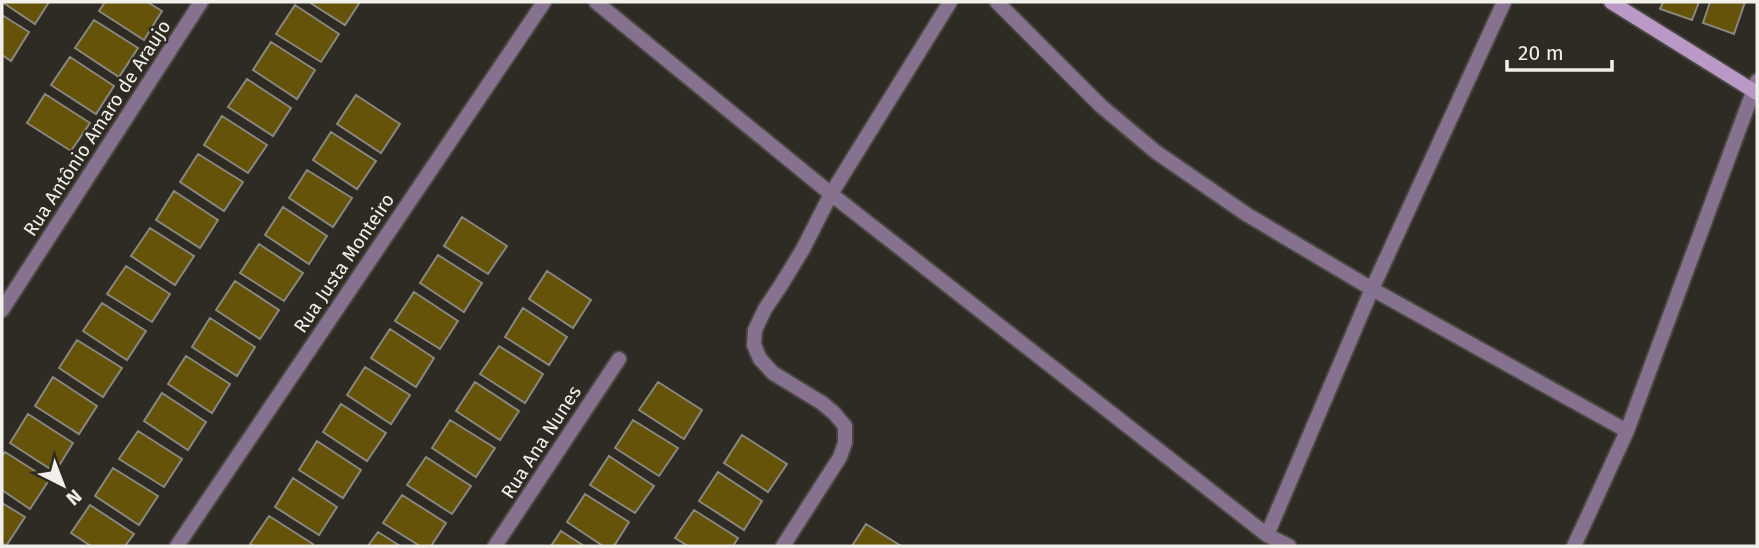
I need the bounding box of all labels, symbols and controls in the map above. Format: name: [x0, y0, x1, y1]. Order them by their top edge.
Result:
street label: Rua Antônio Amaro de Araujo: [19, 16, 175, 240]
scale bar: [1507, 28, 1612, 72]
text: 20 m: [1518, 40, 1564, 66]
street label: Rua Justa Monteiro: [289, 189, 399, 337]
street label: Rua Ana Nunes: [496, 381, 586, 503]
north arrow: [28, 450, 98, 520]
text: N: [62, 484, 86, 510]

